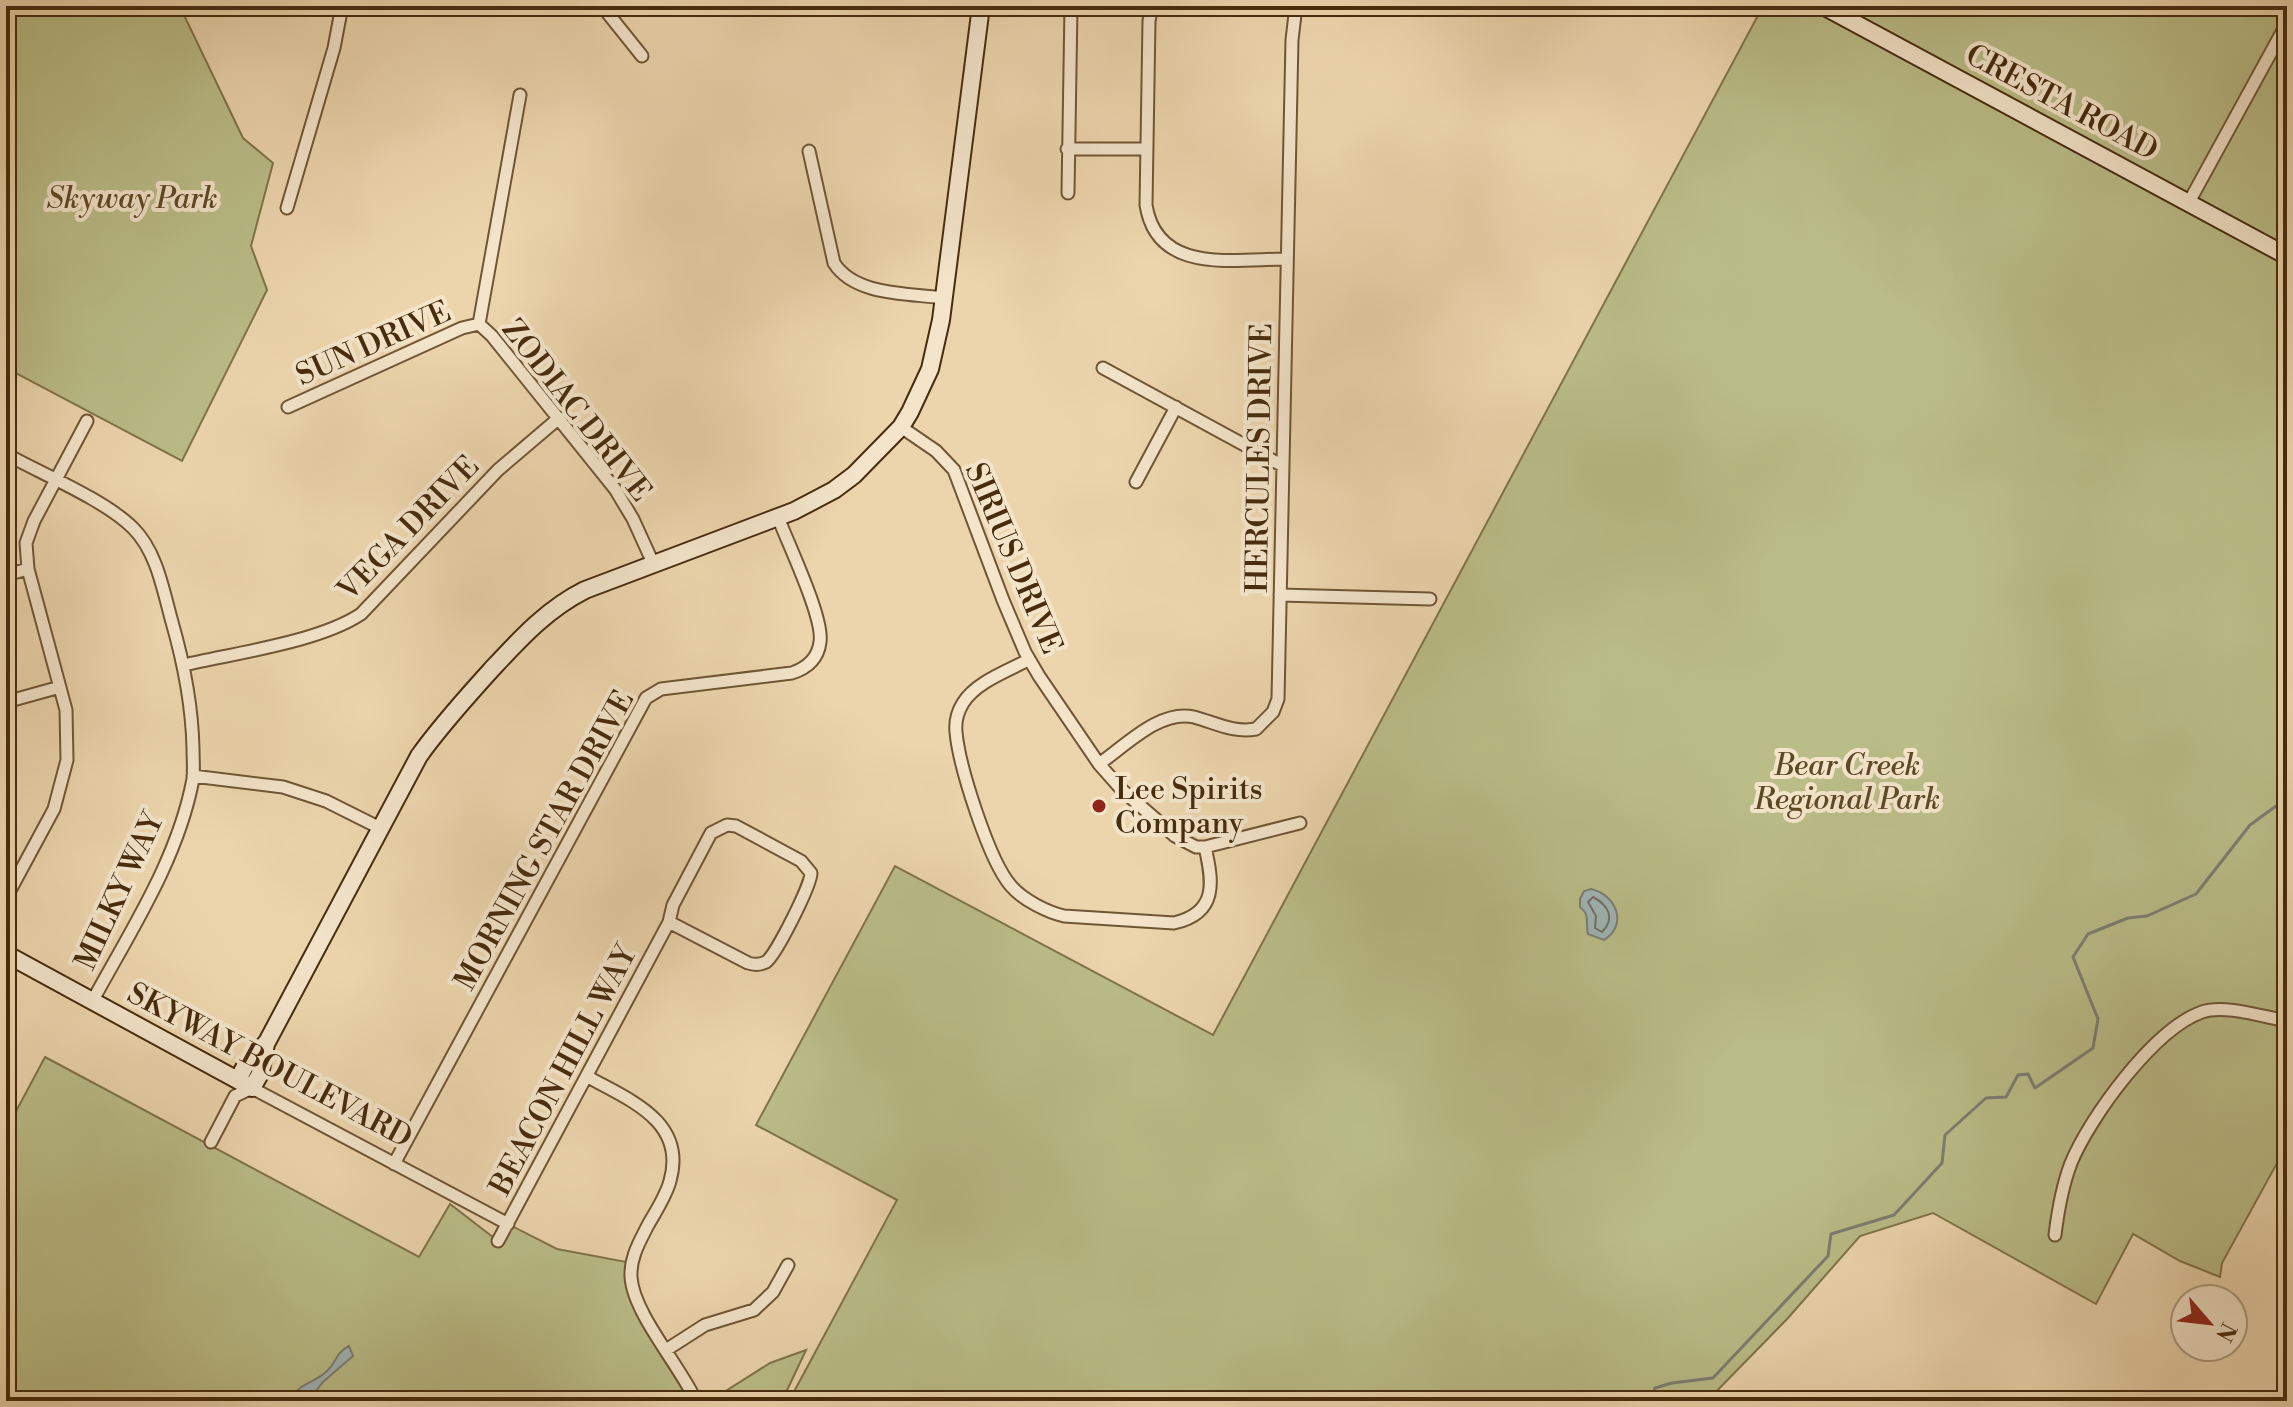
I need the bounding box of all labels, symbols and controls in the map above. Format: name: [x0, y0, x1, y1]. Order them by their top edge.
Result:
street label: CRESTA ROAD: [1959, 36, 2164, 170]
park label: Skyway Park: [46, 180, 218, 218]
street label: SUN DRIVE: [290, 293, 457, 395]
street label: ZODIAC DRIVE: [493, 312, 659, 509]
street label: HERCULES DRIVE: [1239, 323, 1281, 593]
street label: VEGA DRIVE: [329, 448, 487, 610]
street label: SIRIUS DRIVE: [956, 457, 1070, 659]
street label: MORNING STAR DRIVE: [447, 684, 643, 997]
park label: Bear Creek Regional Park: [1753, 747, 1940, 819]
place label: Lee Spirits Company: [1115, 771, 1263, 843]
marker: Lee Spirits Company: [1090, 797, 1108, 815]
street label: MILKY WAY: [67, 805, 173, 976]
street label: BEACON HILL WAY: [481, 938, 647, 1203]
street label: SKYWAY BOULEVARD: [121, 975, 418, 1157]
north arrow: [2169, 1283, 2249, 1363]
text: N: [2209, 1318, 2241, 1346]

